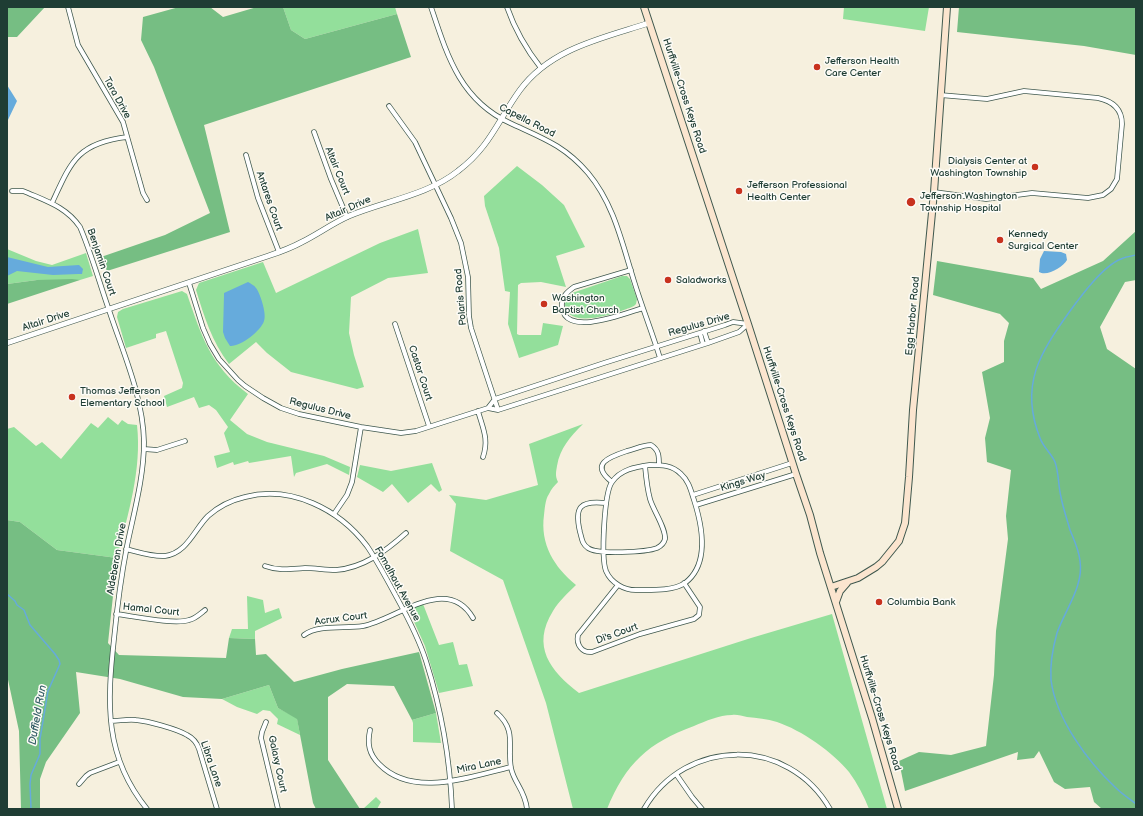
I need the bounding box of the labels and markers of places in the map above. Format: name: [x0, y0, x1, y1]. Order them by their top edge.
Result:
place label: Jefferson Health Care Center: [825, 55, 899, 78]
marker: Jefferson Health Care Center: [812, 62, 822, 72]
place label: Dialysis Center at Washington Township: [930, 155, 1027, 178]
marker: Dialysis Center at Washington Township: [1030, 162, 1040, 172]
place label: Jefferson Professional Health Center: [747, 179, 847, 202]
marker: Jefferson Professional Health Center: [734, 186, 744, 196]
place label: Jefferson Washington Township Hospital: [920, 190, 1017, 214]
marker: Jefferson Washington Township Hospital: [905, 196, 917, 208]
place label: Kennedy Surgical Center: [1008, 228, 1078, 252]
marker: Kennedy Surgical Center: [995, 235, 1005, 245]
place label: Saladworks: [676, 274, 727, 286]
marker: Saladworks: [663, 275, 673, 285]
place label: Washington Baptist Church: [552, 292, 619, 316]
marker: Washington Baptist Church: [539, 299, 549, 309]
place label: Thomas Jefferson Elementary School: [80, 385, 165, 408]
marker: Thomas Jefferson Elementary School: [67, 392, 77, 402]
place label: Columbia Bank: [887, 596, 955, 608]
marker: Columbia Bank: [874, 597, 884, 607]

